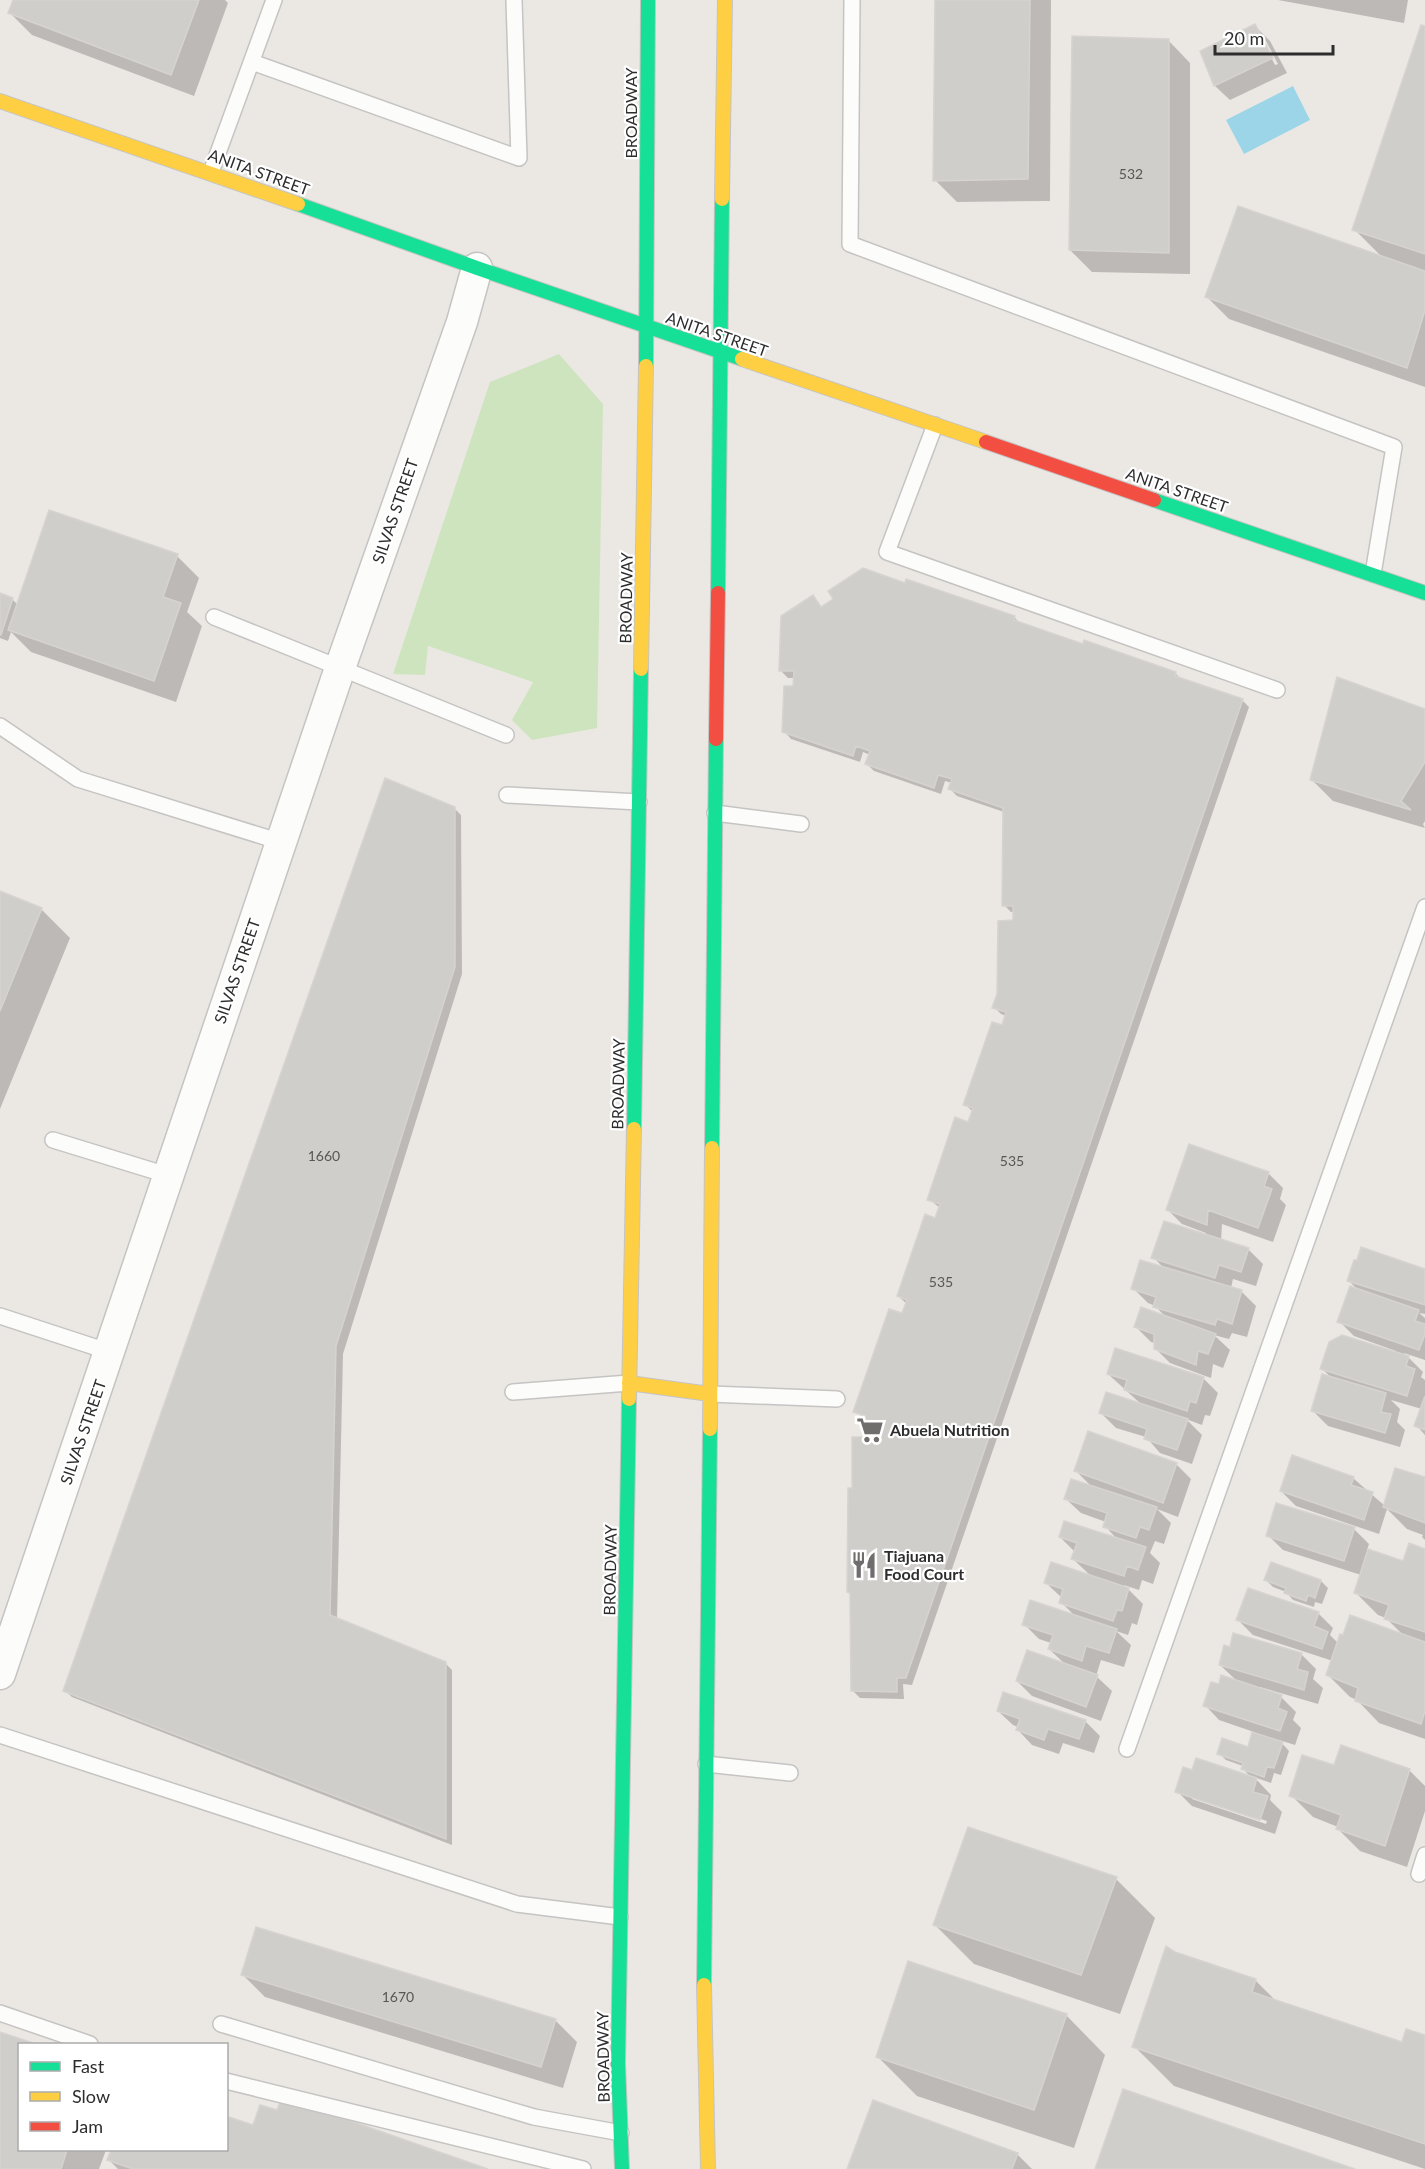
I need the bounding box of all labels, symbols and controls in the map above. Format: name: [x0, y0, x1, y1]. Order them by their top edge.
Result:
scale bar: [1215, 18, 1334, 56]
text: 20 m: [1224, 27, 1264, 49]
street label: BROADWAY: [621, 67, 640, 159]
street label: ANITA STREET: [206, 144, 313, 199]
house number: 532: [1119, 165, 1143, 182]
street label: ANITA STREET: [664, 307, 771, 360]
street label: SILVAS STREET: [368, 455, 422, 566]
street label: ANITA STREET: [1124, 463, 1231, 516]
street label: BROADWAY: [615, 552, 636, 644]
street label: SILVAS STREET: [210, 915, 264, 1026]
street label: BROADWAY: [607, 1038, 628, 1130]
house number: 1660: [308, 1147, 340, 1164]
house number: 535: [1000, 1152, 1024, 1169]
house number: 535: [929, 1273, 953, 1290]
street label: SILVAS STREET: [56, 1376, 110, 1487]
supermarket icon: Abuela Nutrition: [855, 1415, 885, 1445]
place label: Abuela Nutrition: [889, 1420, 1009, 1439]
street label: BROADWAY: [599, 1524, 620, 1616]
place label: Tiajuana Food Court: [884, 1546, 964, 1583]
restaurant icon: Tiajuana Food Court: [849, 1550, 879, 1580]
house number: 1670: [382, 1988, 414, 2005]
street label: BROADWAY: [592, 2011, 613, 2103]
legend: [18, 2043, 228, 2151]
text: Fast: [72, 2055, 105, 2077]
text: Slow: [72, 2085, 110, 2107]
text: Jam: [72, 2115, 103, 2137]

